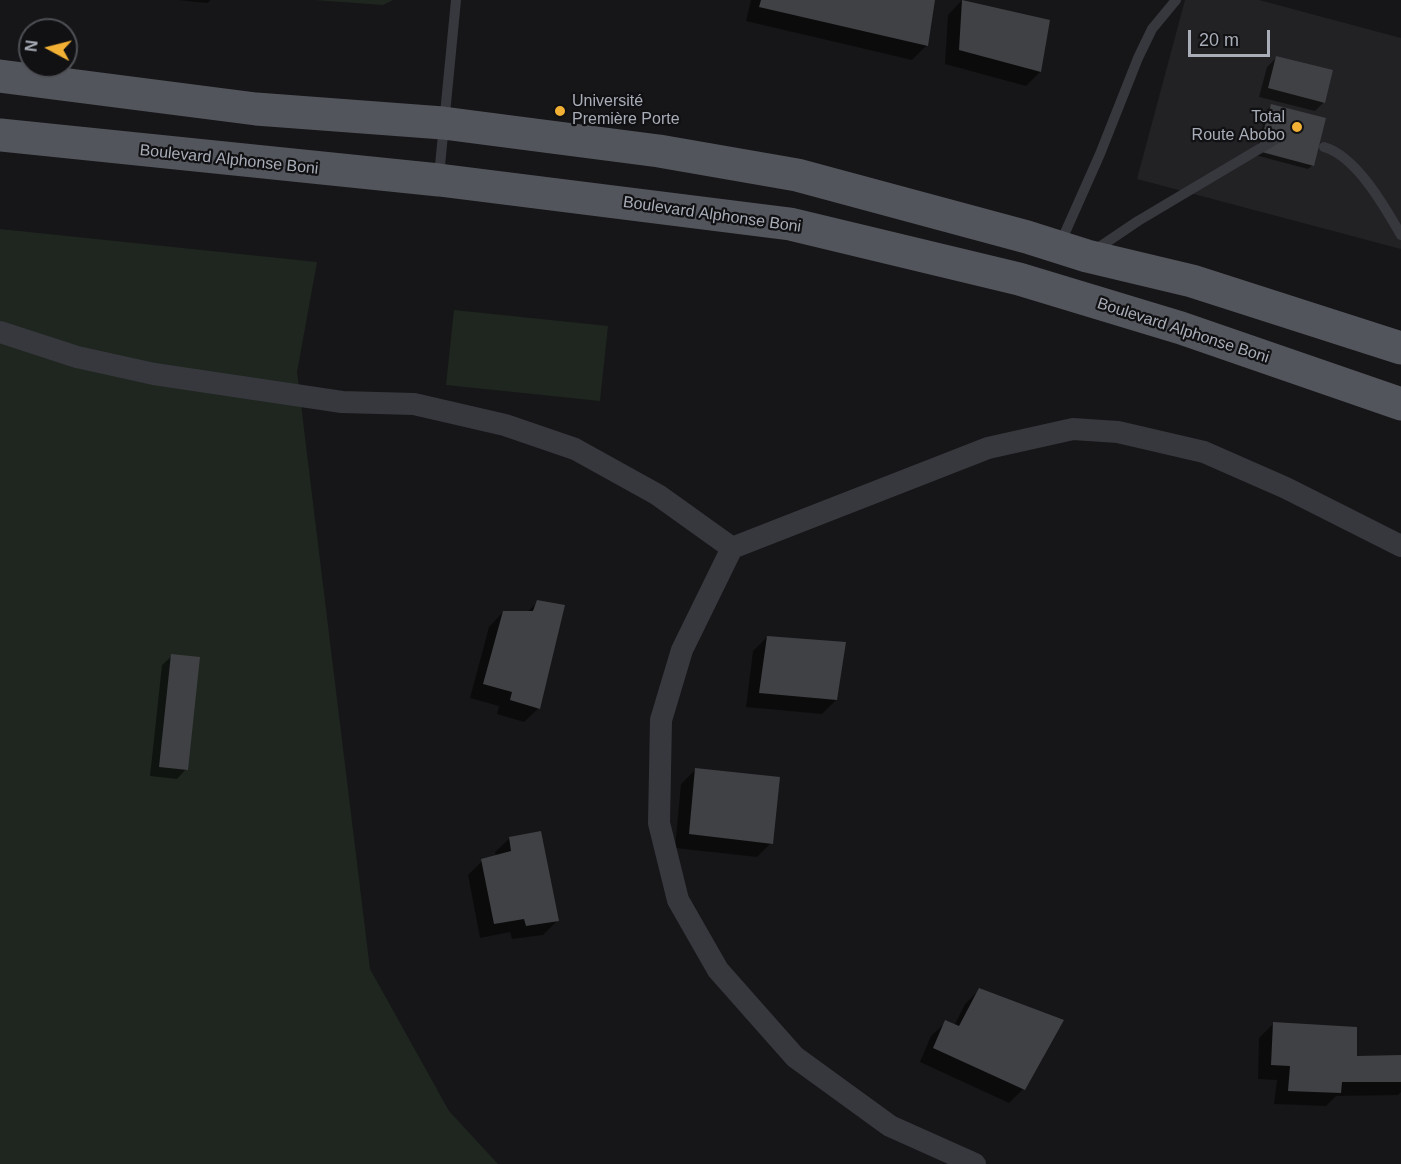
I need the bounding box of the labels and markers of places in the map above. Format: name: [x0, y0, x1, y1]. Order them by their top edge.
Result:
place label: Université Première Porte: [572, 92, 680, 130]
marker: Université Première Porte: [553, 104, 567, 118]
place label: Total Route Abobo: [1192, 108, 1285, 146]
marker: Total Route Abobo: [1290, 120, 1304, 134]

